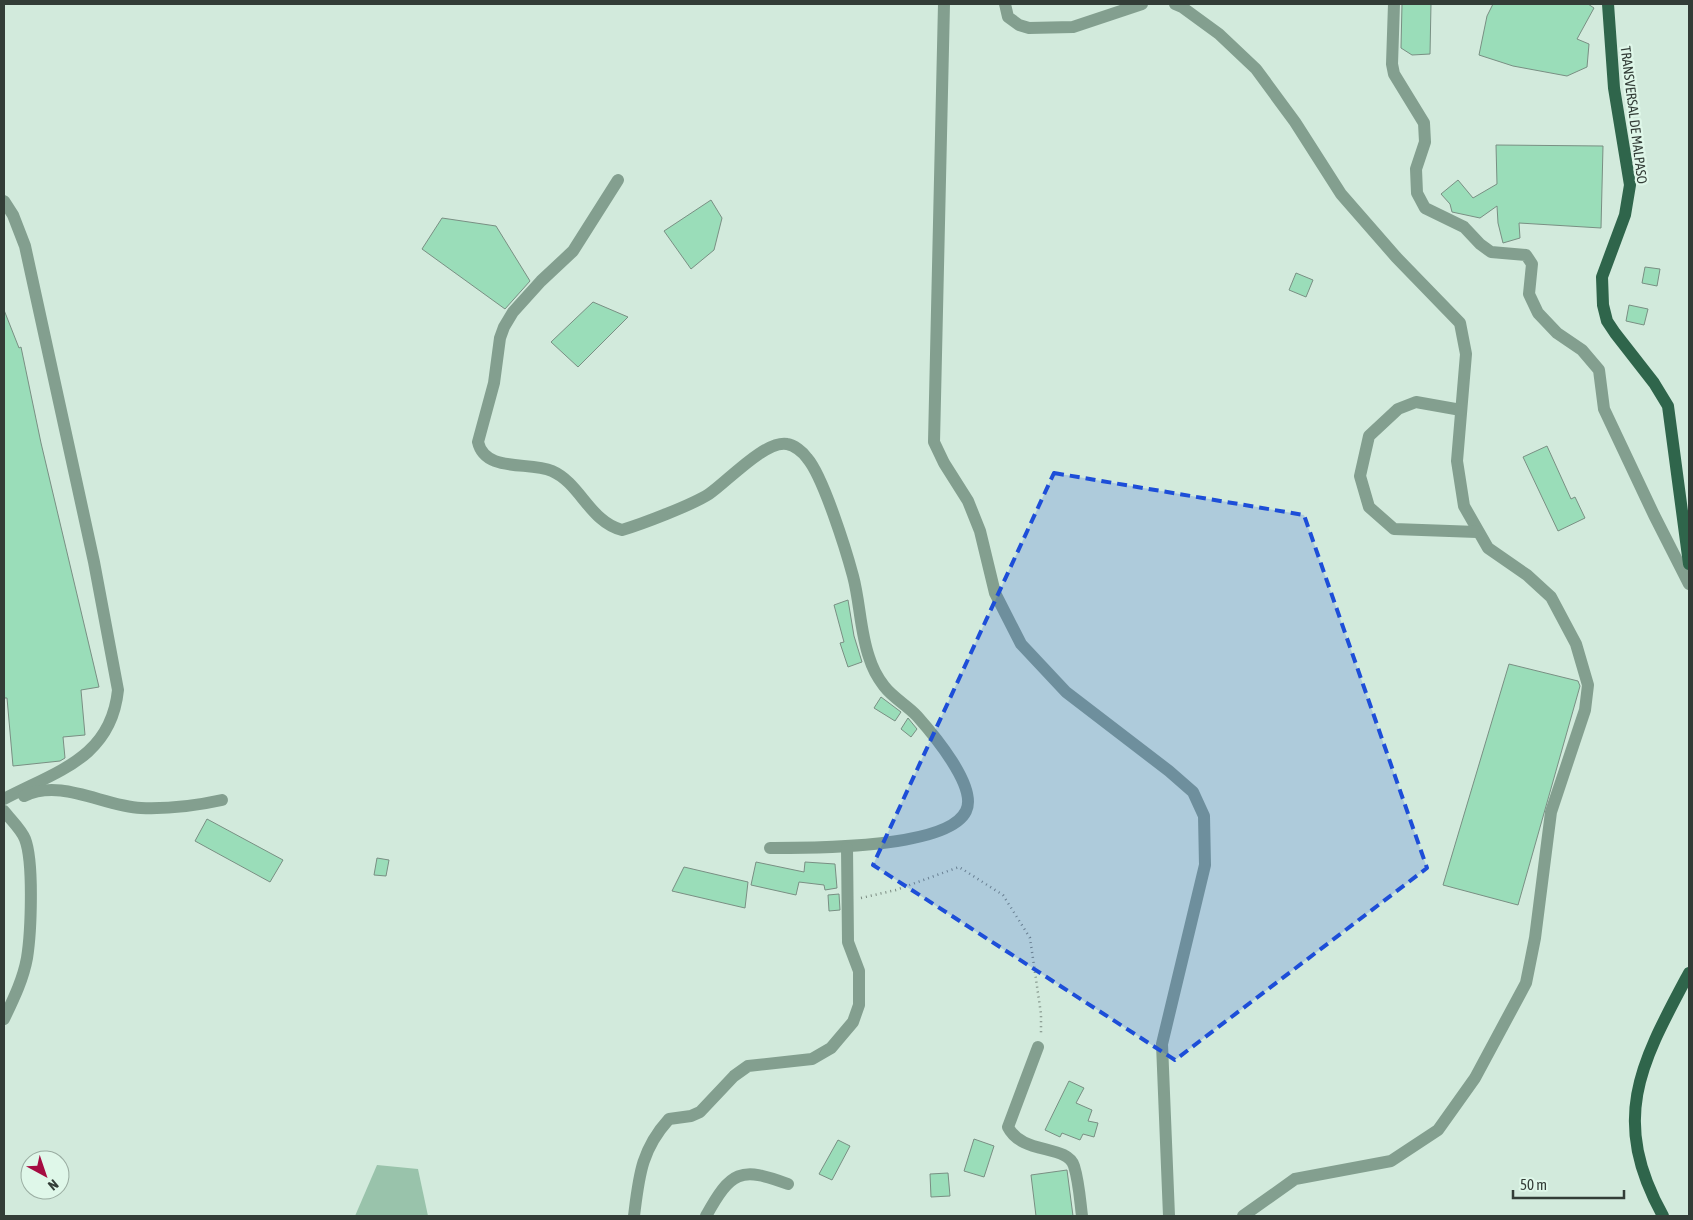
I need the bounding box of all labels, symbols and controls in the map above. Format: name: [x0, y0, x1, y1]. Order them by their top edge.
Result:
street label: TRANSVERSAL DE MALPASO: [1618, 45, 1650, 185]
north arrow: [20, 1150, 70, 1200]
scale bar: [1513, 1168, 1624, 1200]
text: N: [45, 1176, 62, 1194]
text: 50 m: [1520, 1176, 1547, 1193]

